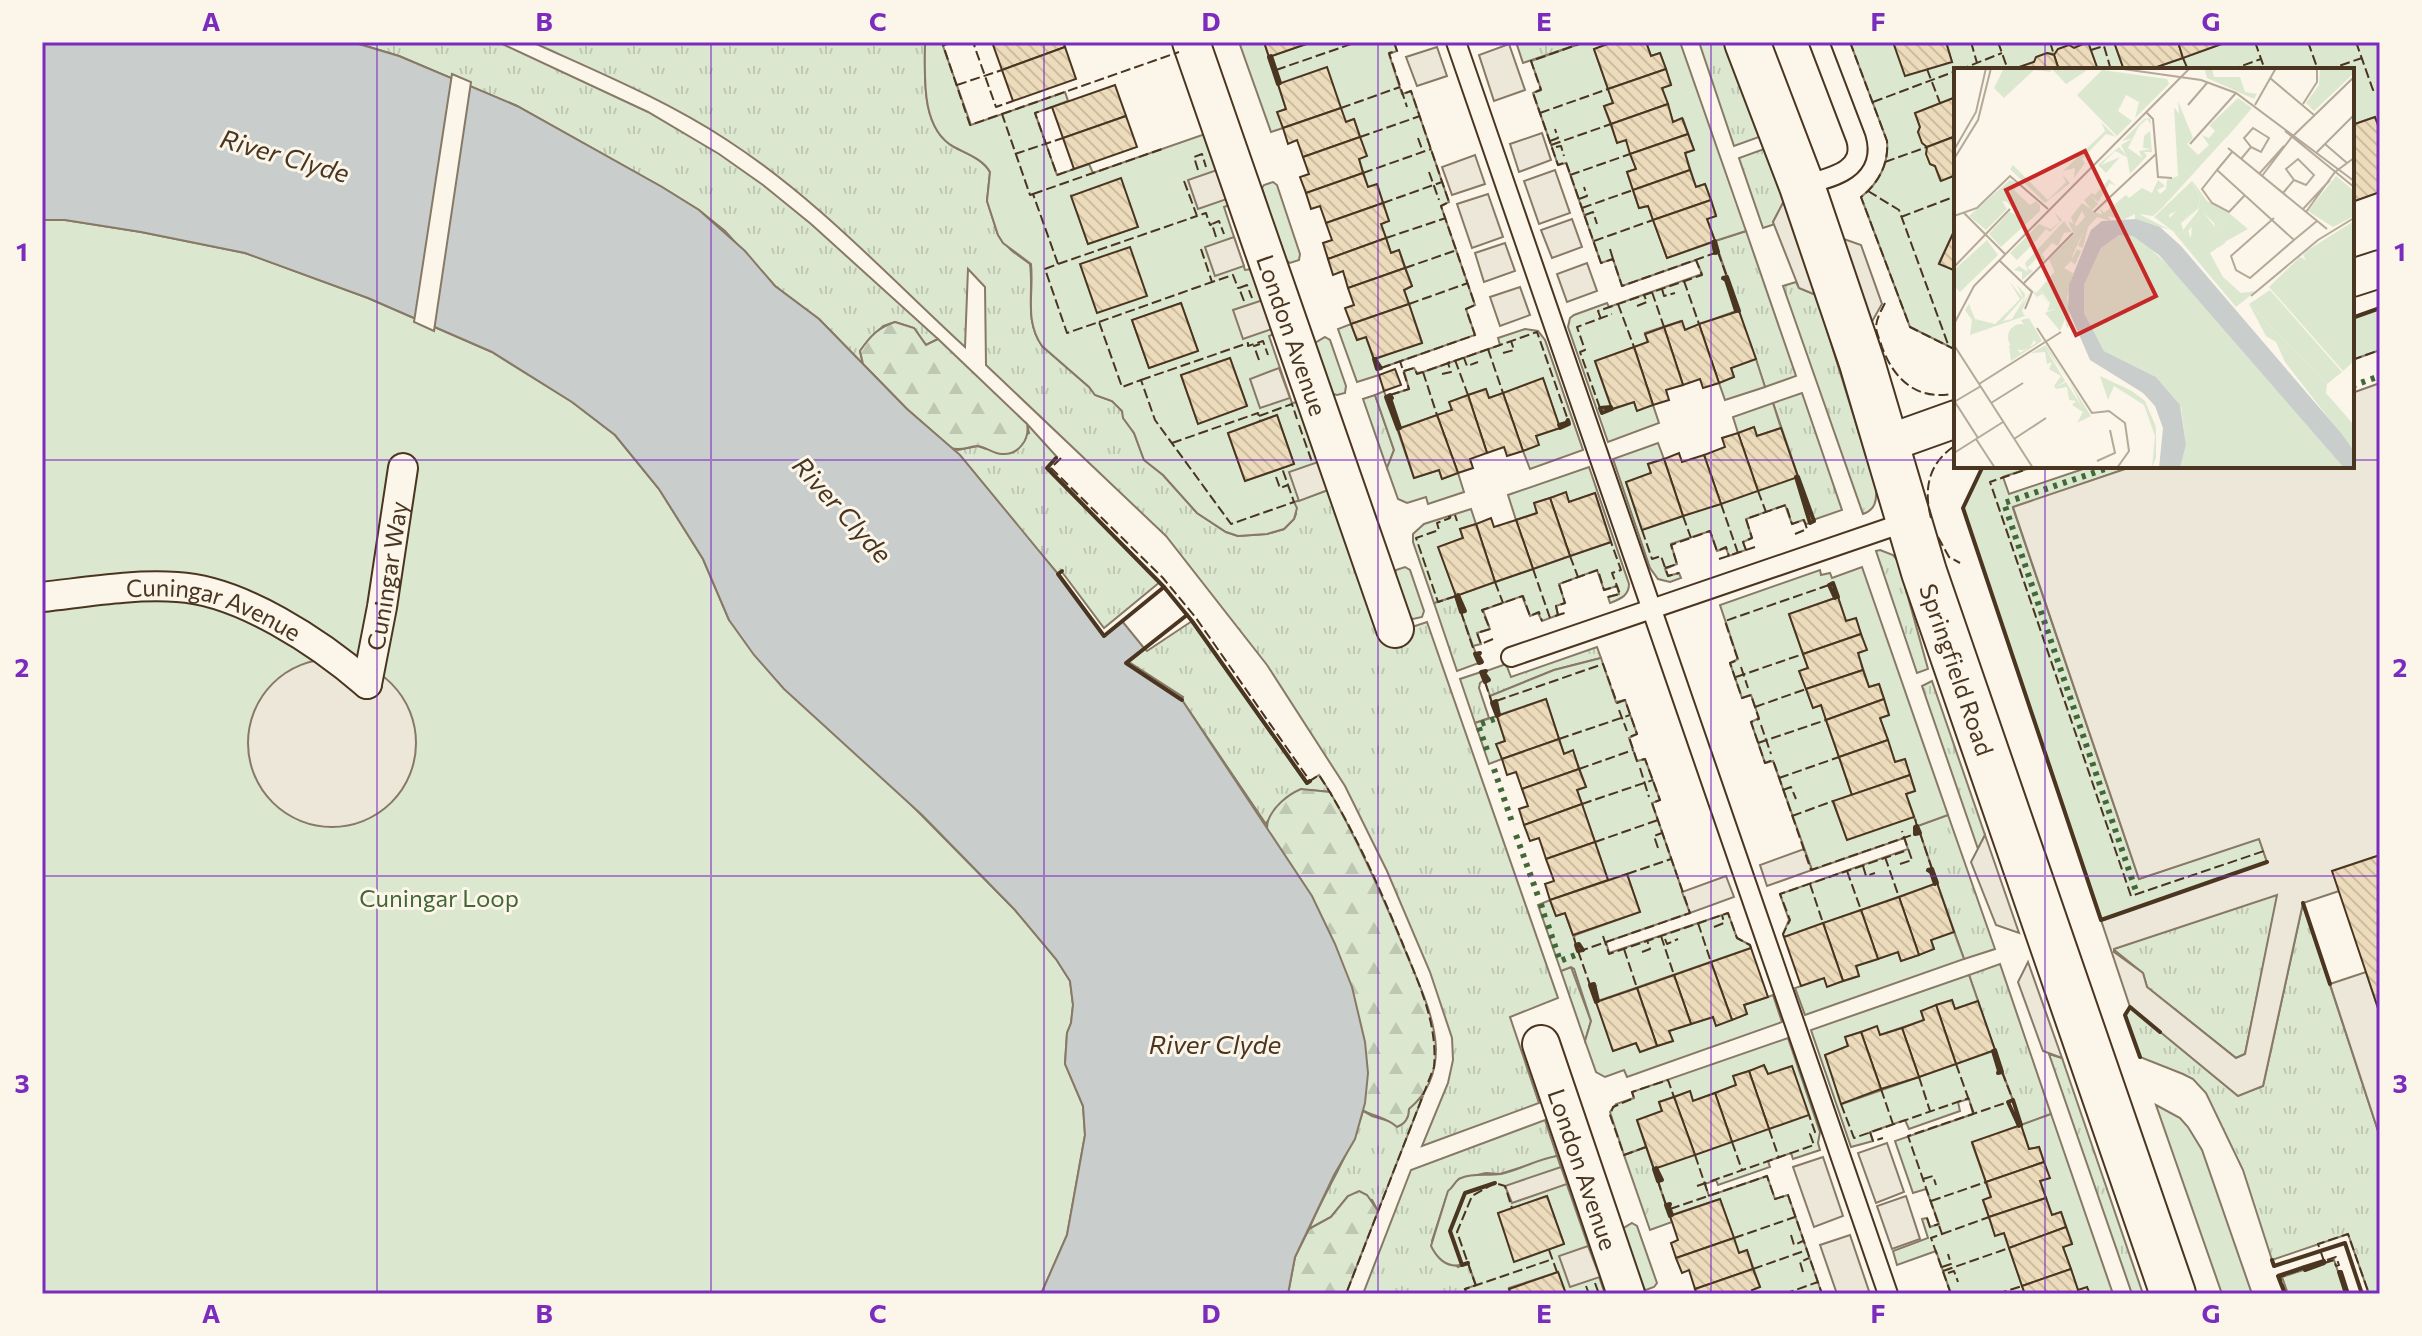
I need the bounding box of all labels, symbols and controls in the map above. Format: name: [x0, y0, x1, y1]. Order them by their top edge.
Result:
text: A: [202, 5, 221, 36]
text: B: [535, 5, 553, 36]
text: C: [869, 5, 887, 36]
text: D: [1201, 5, 1221, 36]
text: E: [1536, 5, 1552, 36]
text: F: [1870, 5, 1886, 36]
text: G: [2202, 5, 2220, 36]
inset map: [1954, 68, 2354, 468]
water label: River Clyde: [217, 122, 353, 188]
text: 1: [16, 235, 28, 266]
text: 1: [2394, 235, 2406, 266]
street label: London Avenue: [1251, 250, 1334, 419]
water label: River Clyde: [787, 449, 899, 569]
street label: Cuningar Way: [359, 499, 412, 653]
street label: Cuningar Avenue: [125, 572, 307, 646]
street label: Springfield Road: [1915, 580, 2001, 759]
text: 2: [15, 651, 29, 682]
text: 2: [2393, 651, 2407, 682]
park label: Cuningar Loop: [359, 883, 519, 912]
water label: River Clyde: [1149, 1028, 1282, 1059]
text: 3: [14, 1067, 30, 1098]
text: 3: [2392, 1067, 2408, 1098]
street label: London Avenue: [1543, 1085, 1624, 1253]
text: A: [202, 1297, 221, 1328]
text: B: [535, 1297, 553, 1328]
text: C: [869, 1297, 887, 1328]
text: D: [1201, 1297, 1221, 1328]
text: E: [1536, 1297, 1552, 1328]
text: F: [1870, 1297, 1886, 1328]
text: G: [2202, 1297, 2220, 1328]

